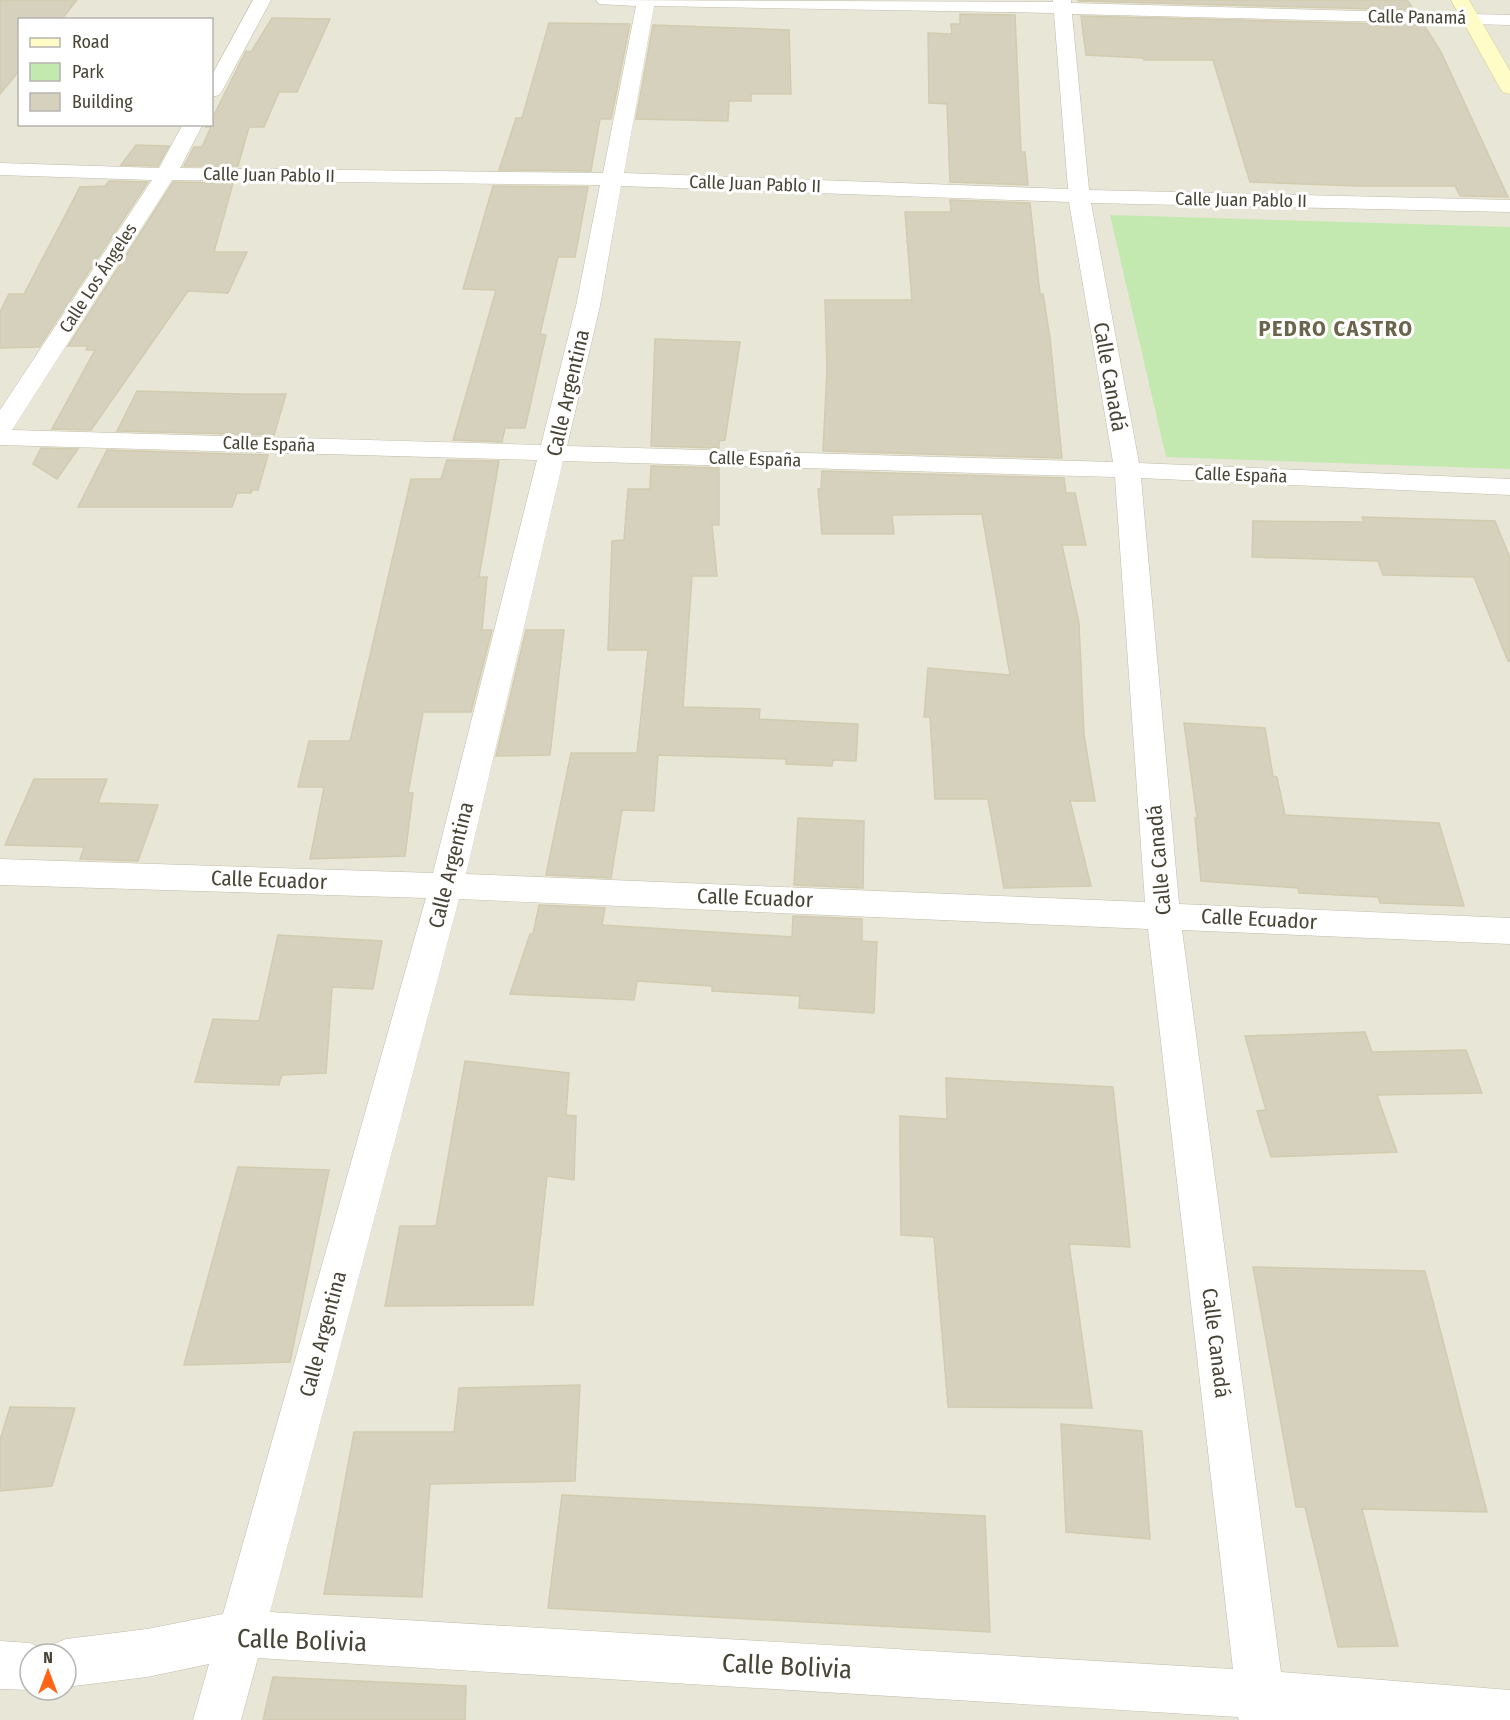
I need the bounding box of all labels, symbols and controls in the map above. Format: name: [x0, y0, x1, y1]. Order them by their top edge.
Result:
street label: Calle Panamá: [1368, 5, 1467, 29]
legend: [18, 18, 213, 126]
text: Road: [72, 31, 109, 53]
text: Park: [72, 61, 105, 83]
text: Building: [72, 91, 133, 113]
street label: Calle Juan Pablo II: [203, 163, 335, 187]
street label: Calle Juan Pablo II: [689, 171, 821, 197]
street label: Calle Juan Pablo II: [1175, 188, 1307, 212]
street label: Calle Los Ángeles: [54, 218, 142, 337]
district label: PEDRO CASTRO: [1258, 315, 1414, 342]
street label: Calle Canadá: [1088, 320, 1132, 434]
street label: Calle Argentina: [541, 327, 595, 459]
street label: Calle España: [222, 431, 316, 457]
street label: Calle España: [708, 446, 802, 472]
street label: Calle España: [1194, 462, 1288, 488]
street label: Calle Argentina: [423, 799, 479, 931]
street label: Calle Canadá: [1141, 804, 1177, 916]
street label: Calle Ecuador: [211, 865, 328, 895]
street label: Calle Ecuador: [697, 883, 814, 913]
street label: Calle Ecuador: [1200, 903, 1318, 935]
street label: Calle Argentina: [294, 1268, 352, 1400]
street label: Calle Canadá: [1196, 1287, 1236, 1399]
street label: Calle Bolivia: [236, 1623, 368, 1658]
north arrow: [18, 1642, 78, 1702]
text: N: [43, 1648, 53, 1667]
street label: Calle Bolivia: [721, 1648, 853, 1685]

